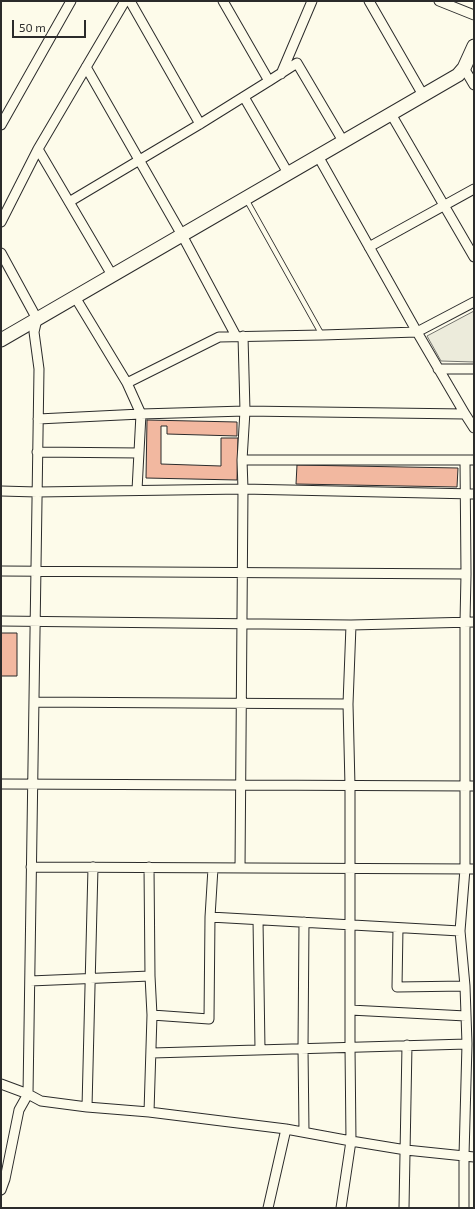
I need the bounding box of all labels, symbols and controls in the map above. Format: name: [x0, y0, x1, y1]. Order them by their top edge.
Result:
scale bar: [14, 12, 88, 38]
text: 50 m: [19, 20, 46, 34]

